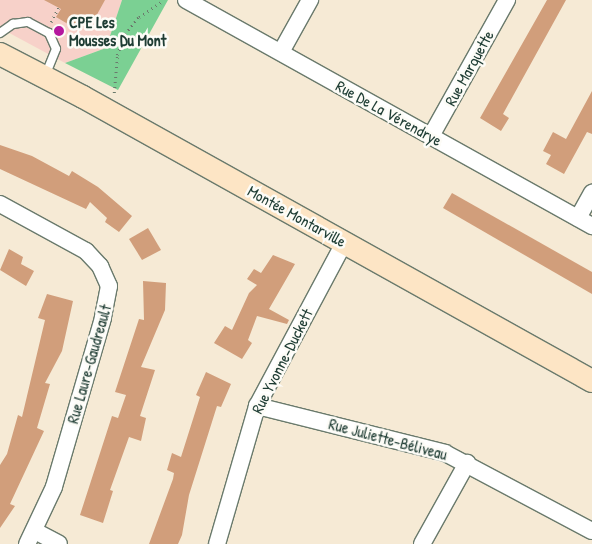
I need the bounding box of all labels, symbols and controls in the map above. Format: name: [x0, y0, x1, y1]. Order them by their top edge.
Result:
place label: CPE Les Mousses Du Mont: [69, 12, 166, 50]
marker: CPE Les Mousses Du Mont: [53, 25, 65, 37]
street label: Rue Marquette: [440, 27, 498, 109]
street label: Rue De La Vérendrye: [333, 76, 445, 150]
street label: Montée Montarville: [244, 181, 350, 251]
street label: Rue Laure-Gaudreault: [63, 302, 115, 426]
street label: Rue Yvonne-Duckett: [247, 305, 317, 417]
street label: Rue Juliette-Béliveau: [327, 414, 449, 464]

